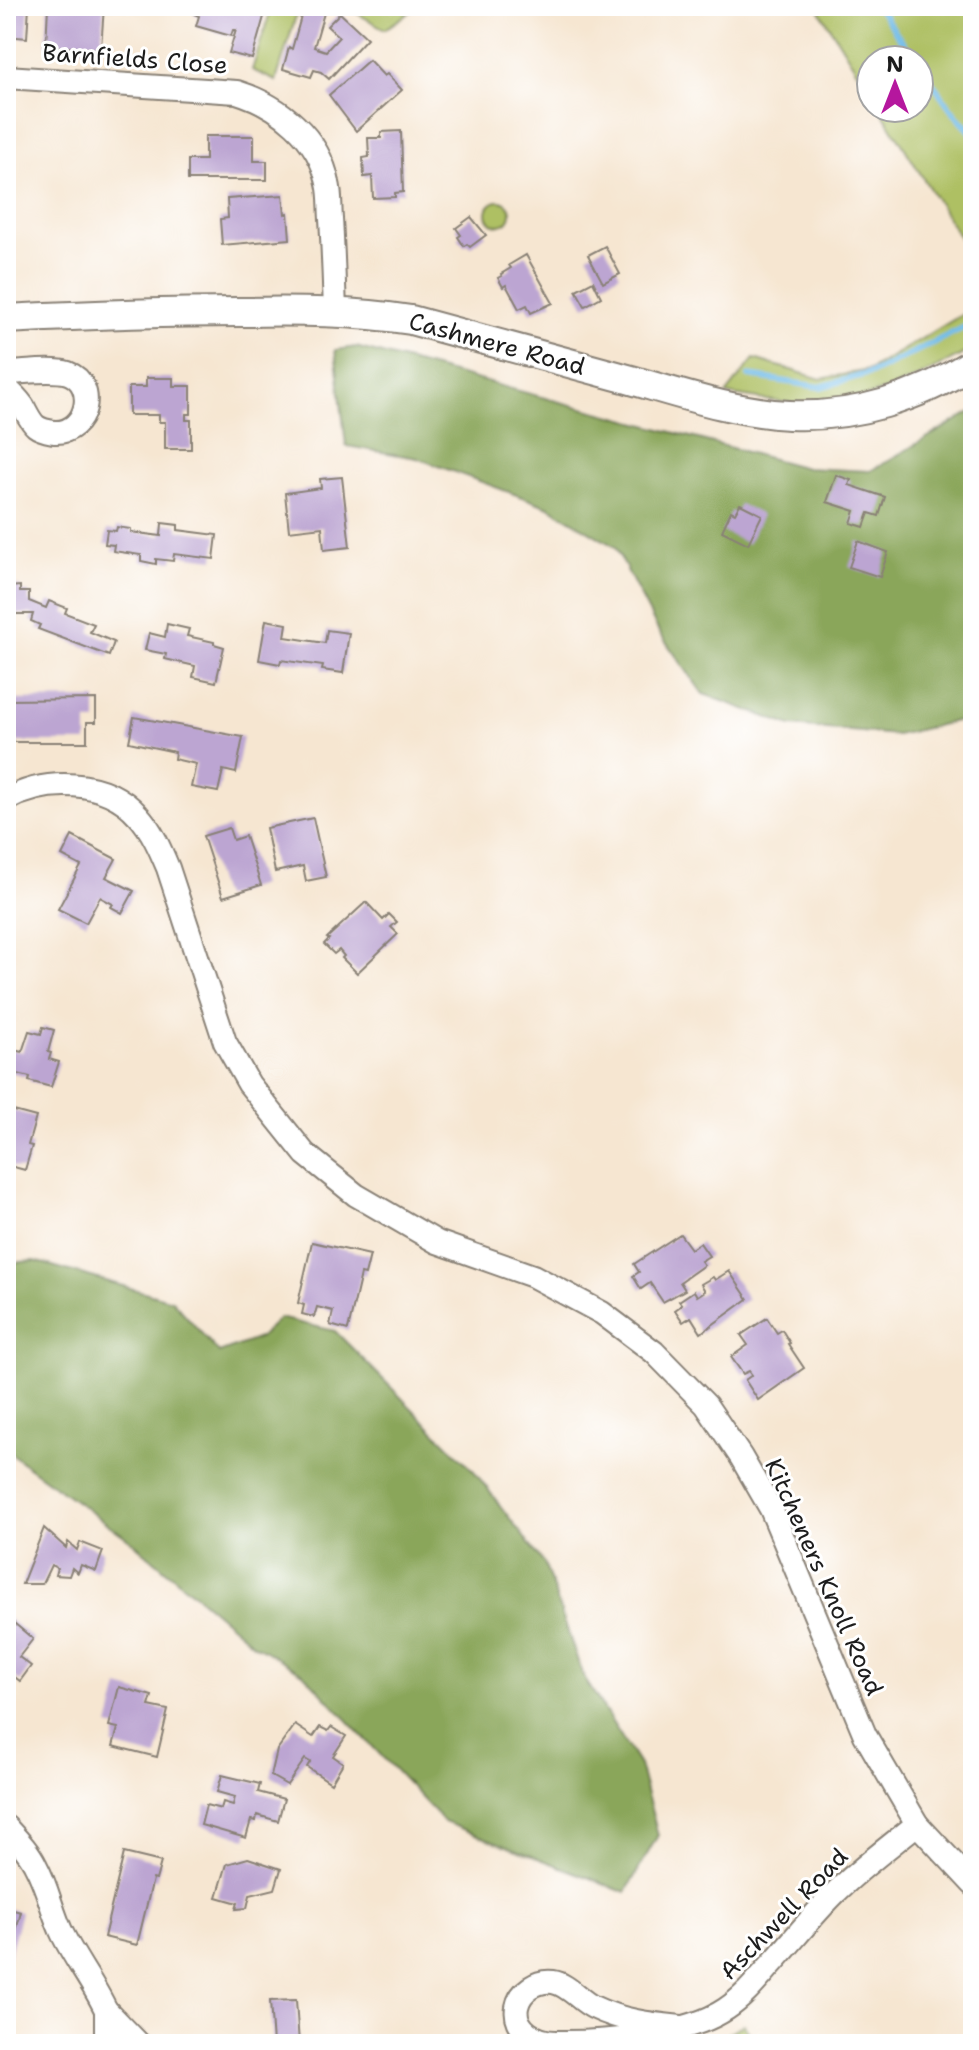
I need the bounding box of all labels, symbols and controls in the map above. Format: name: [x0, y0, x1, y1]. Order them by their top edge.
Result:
street label: Barnfields Close: [41, 37, 229, 81]
north arrow: [855, 44, 935, 124]
text: N: [886, 50, 904, 79]
street label: Cashmere Road: [405, 305, 589, 383]
street label: Kitcheners Knoll Road: [757, 1454, 891, 1700]
street label: Aschwell Road: [713, 1841, 855, 1987]

